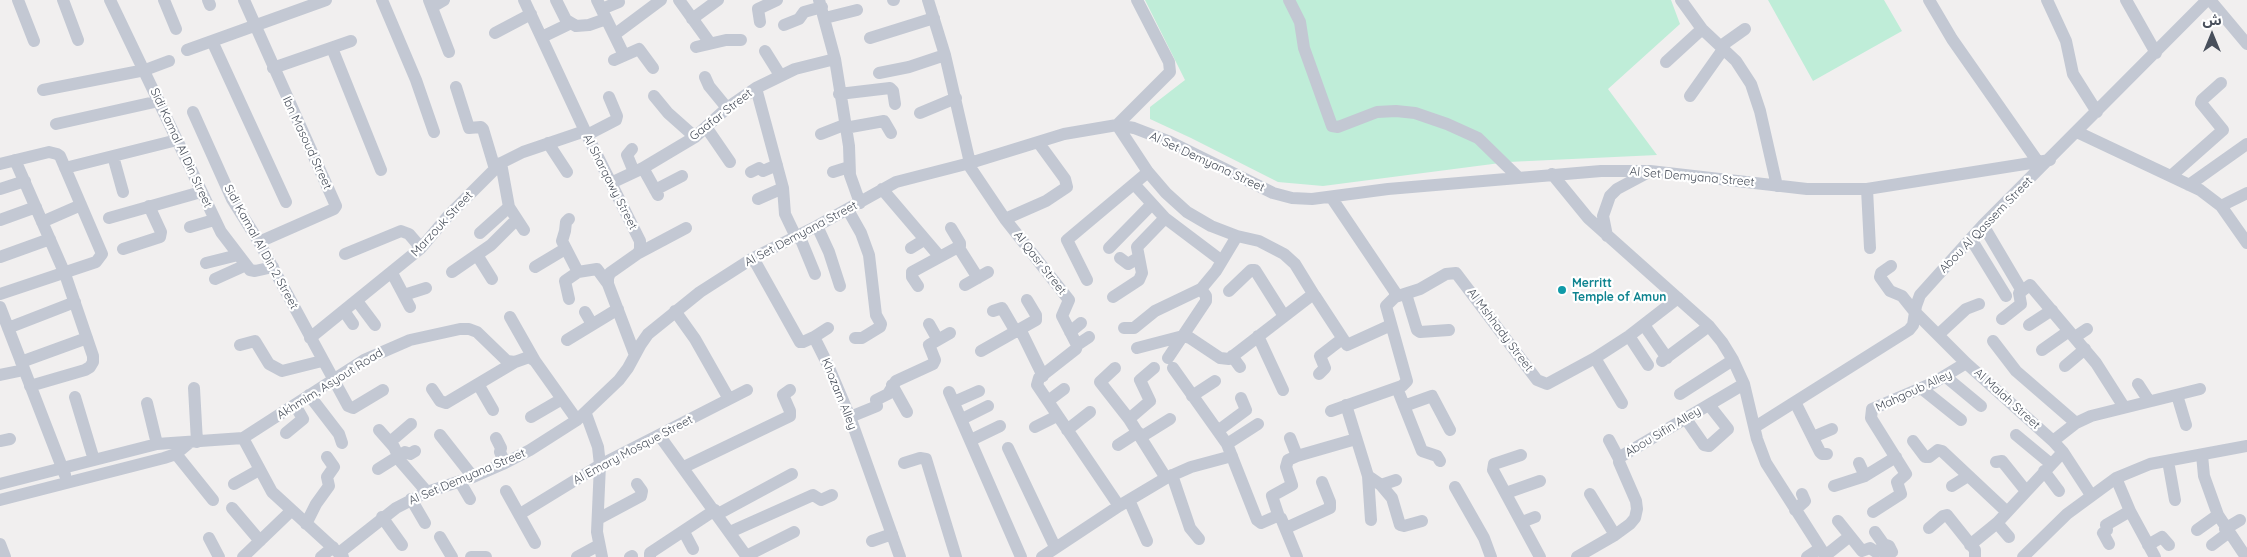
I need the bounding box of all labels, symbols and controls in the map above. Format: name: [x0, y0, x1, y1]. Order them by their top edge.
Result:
north arrow: [2187, 10, 2237, 60]
text: ش: [2202, 11, 2222, 29]
street label: Sidi Kamal Al Din Street: [147, 86, 215, 210]
street label: Gaafar Street: [687, 86, 755, 144]
street label: Ibn Masoud Street: [279, 94, 335, 192]
street label: Al Set Demyana Street: [1147, 129, 1267, 195]
street label: Al Sharqawy Street: [580, 132, 640, 232]
street label: Al Set Demyana Street: [1629, 164, 1755, 190]
street label: Abou Al Qassem Street: [1936, 174, 2036, 276]
street label: Sidi Kamal Al Din 2 Street: [221, 182, 301, 312]
street label: Marzouk Street: [408, 188, 476, 260]
street label: Al Set Demyana Street: [742, 198, 860, 270]
street label: Al Qasr Street: [1011, 228, 1069, 298]
place label: Merritt Temple of Amun: [1572, 276, 1666, 304]
marker: Merritt Temple of Amun: [1556, 284, 1568, 296]
street label: Al Mshhady Street: [1464, 286, 1536, 374]
street label: Akhmim, Asyout Road: [274, 345, 386, 423]
street label: Khozam Alley: [818, 356, 860, 432]
street label: Al Malah Street: [1971, 366, 2043, 432]
street label: Mahgoub Alley: [1874, 367, 1954, 415]
street label: Abou Sifin Alley: [1623, 404, 1703, 460]
street label: Al Emary Mosque Street: [571, 412, 695, 488]
street label: Al Set Demyana Street: [406, 446, 528, 508]

